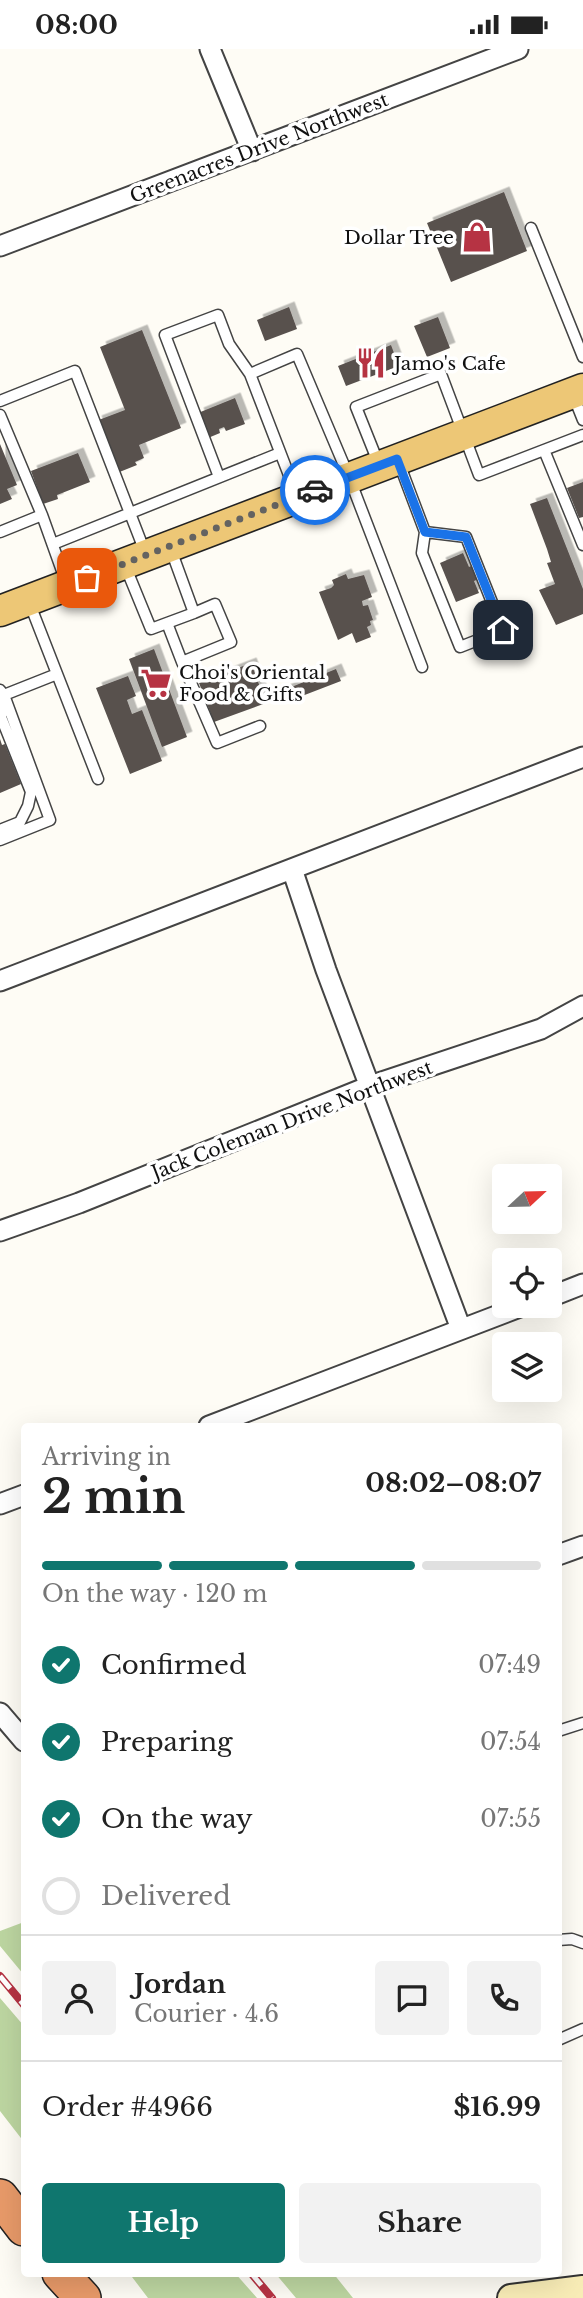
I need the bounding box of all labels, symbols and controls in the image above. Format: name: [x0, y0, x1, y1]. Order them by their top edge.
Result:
text: 08:00: [35, 9, 118, 41]
street label: Greenacres Drive Northwest: [127, 88, 392, 208]
shop icon: Dollar Tree: [460, 220, 494, 254]
place label: Dollar Tree: [344, 226, 454, 249]
restaurant icon: Jamo's Cafe: [354, 346, 388, 380]
place label: Jamo's Cafe: [391, 352, 506, 375]
courier: [280, 455, 350, 525]
icon: car: [296, 471, 334, 509]
pin: [57, 548, 117, 608]
icon: bag: [68, 559, 106, 597]
pin: [473, 600, 533, 660]
icon: home: [484, 611, 522, 649]
place label: Choi's Oriental Food & Gifts: [179, 661, 326, 706]
supermarket icon: Choi's Oriental Food & Gifts: [139, 666, 173, 700]
street label: Jack Coleman Drive Northwest: [146, 1055, 436, 1185]
north arrow: [492, 1164, 562, 1234]
map controls: [492, 1164, 562, 1402]
button: locate: [492, 1248, 562, 1318]
button: layers: [492, 1332, 562, 1402]
text: Arriving in: [42, 1443, 171, 1471]
text: 08:02–08:07: [365, 1467, 541, 1499]
text: 2 min: [42, 1468, 185, 1525]
text: On the way · 120 m: [42, 1580, 267, 1608]
icon: check: [42, 1646, 80, 1684]
text: Confirmed: [101, 1649, 246, 1681]
text: 07:49: [478, 1651, 541, 1679]
icon: check: [42, 1723, 80, 1761]
text: Preparing: [101, 1726, 233, 1758]
text: 07:54: [480, 1728, 541, 1756]
icon: check: [42, 1800, 80, 1838]
text: On the way: [101, 1803, 253, 1835]
text: 07:55: [480, 1805, 541, 1833]
text: Delivered: [101, 1880, 231, 1912]
button: person: [42, 1961, 116, 2035]
button: chat: [375, 1961, 449, 2035]
button: phone: [467, 1961, 541, 2035]
text: Jordan: [134, 1968, 226, 2000]
text: Courier · 4.6: [134, 2000, 279, 2028]
text: Order #4966: [42, 2091, 213, 2123]
text: $16.99: [454, 2091, 541, 2123]
button: Help: [42, 2183, 285, 2263]
button: Share: [299, 2183, 541, 2263]

